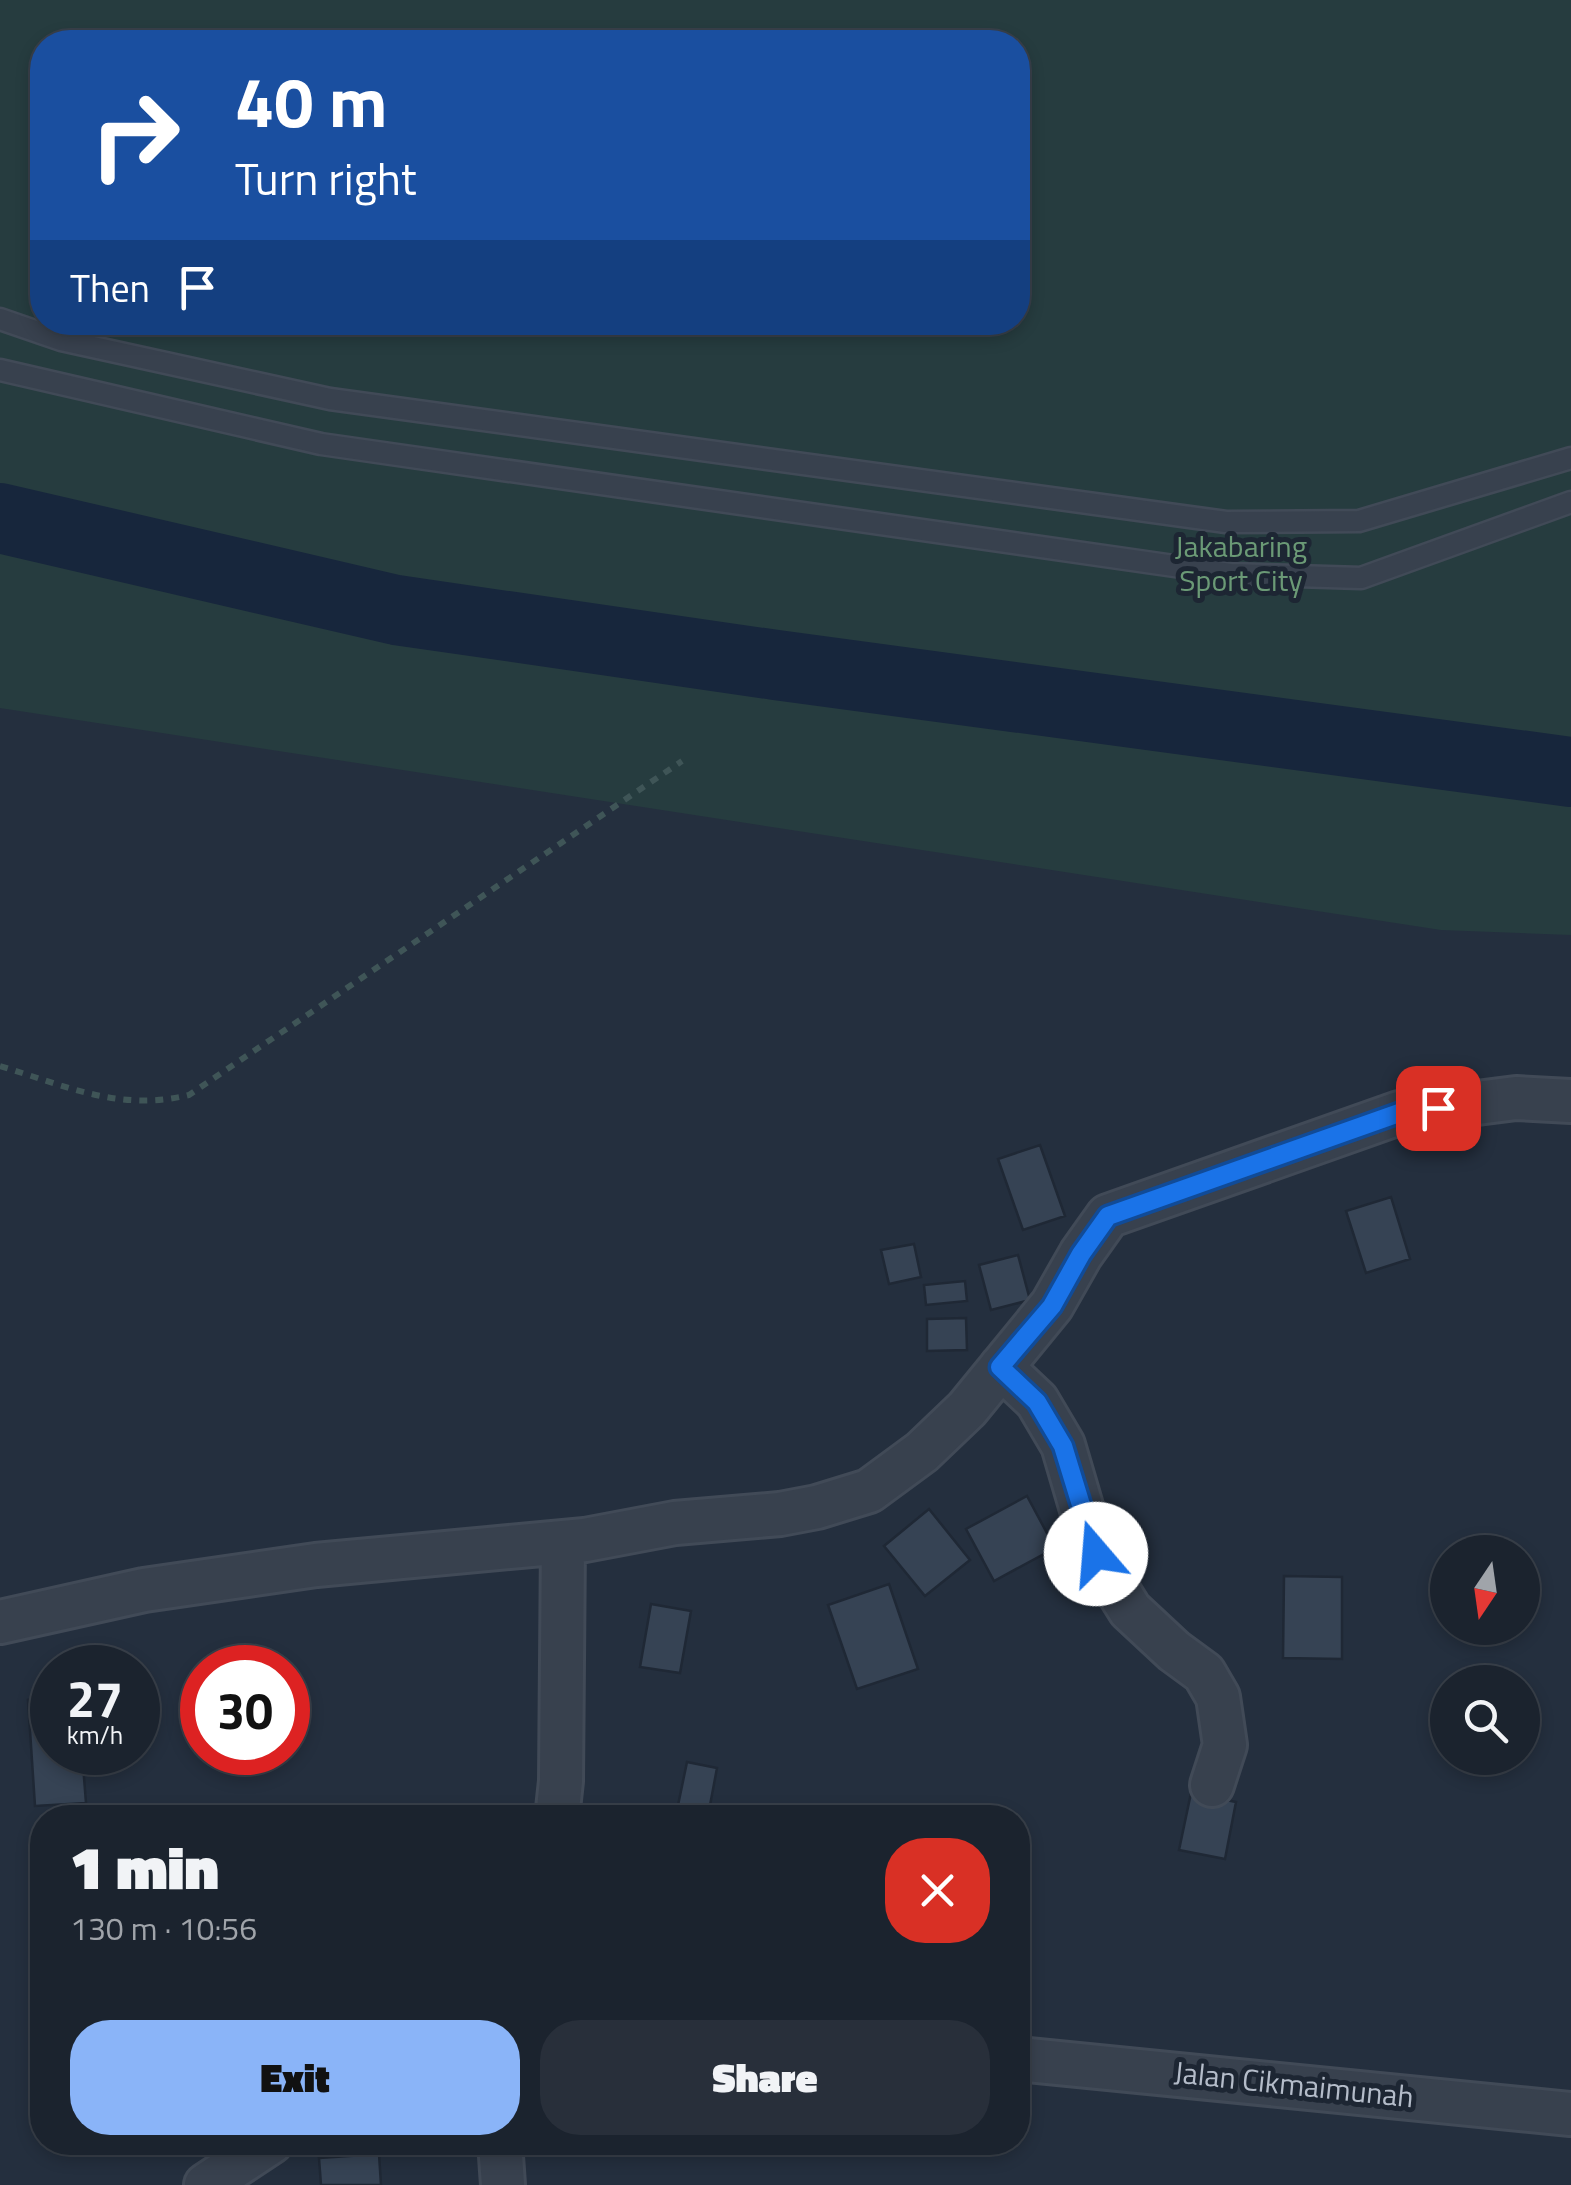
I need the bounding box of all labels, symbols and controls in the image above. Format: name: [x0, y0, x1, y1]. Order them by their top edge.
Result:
text: 40 m: [235, 48, 388, 154]
icon: right: [70, 70, 200, 200]
text: Turn right: [235, 144, 417, 212]
text: Then: [70, 259, 150, 317]
icon: arrive: [170, 260, 225, 315]
park label: Jakabaring Sport City: [1175, 523, 1307, 603]
pin: [1396, 1066, 1481, 1151]
icon: arrive: [1411, 1081, 1466, 1136]
position arrow: [1044, 1502, 1148, 1606]
north arrow: [1430, 1535, 1540, 1645]
map controls: [1430, 1535, 1540, 1775]
speed limit sign: 30: [180, 1645, 310, 1775]
text: 27: [67, 1660, 123, 1736]
button: search: [1430, 1665, 1540, 1775]
text: km/h: [67, 1716, 123, 1754]
text: 1 min: [70, 1821, 219, 1912]
button: close: [885, 1838, 990, 1943]
text: 130 m · 10:56: [70, 1904, 257, 1952]
button: Exit: [70, 2020, 520, 2135]
button: Share: [540, 2020, 990, 2135]
street label: Jalan Cikmaimunah: [1172, 2049, 1416, 2119]

